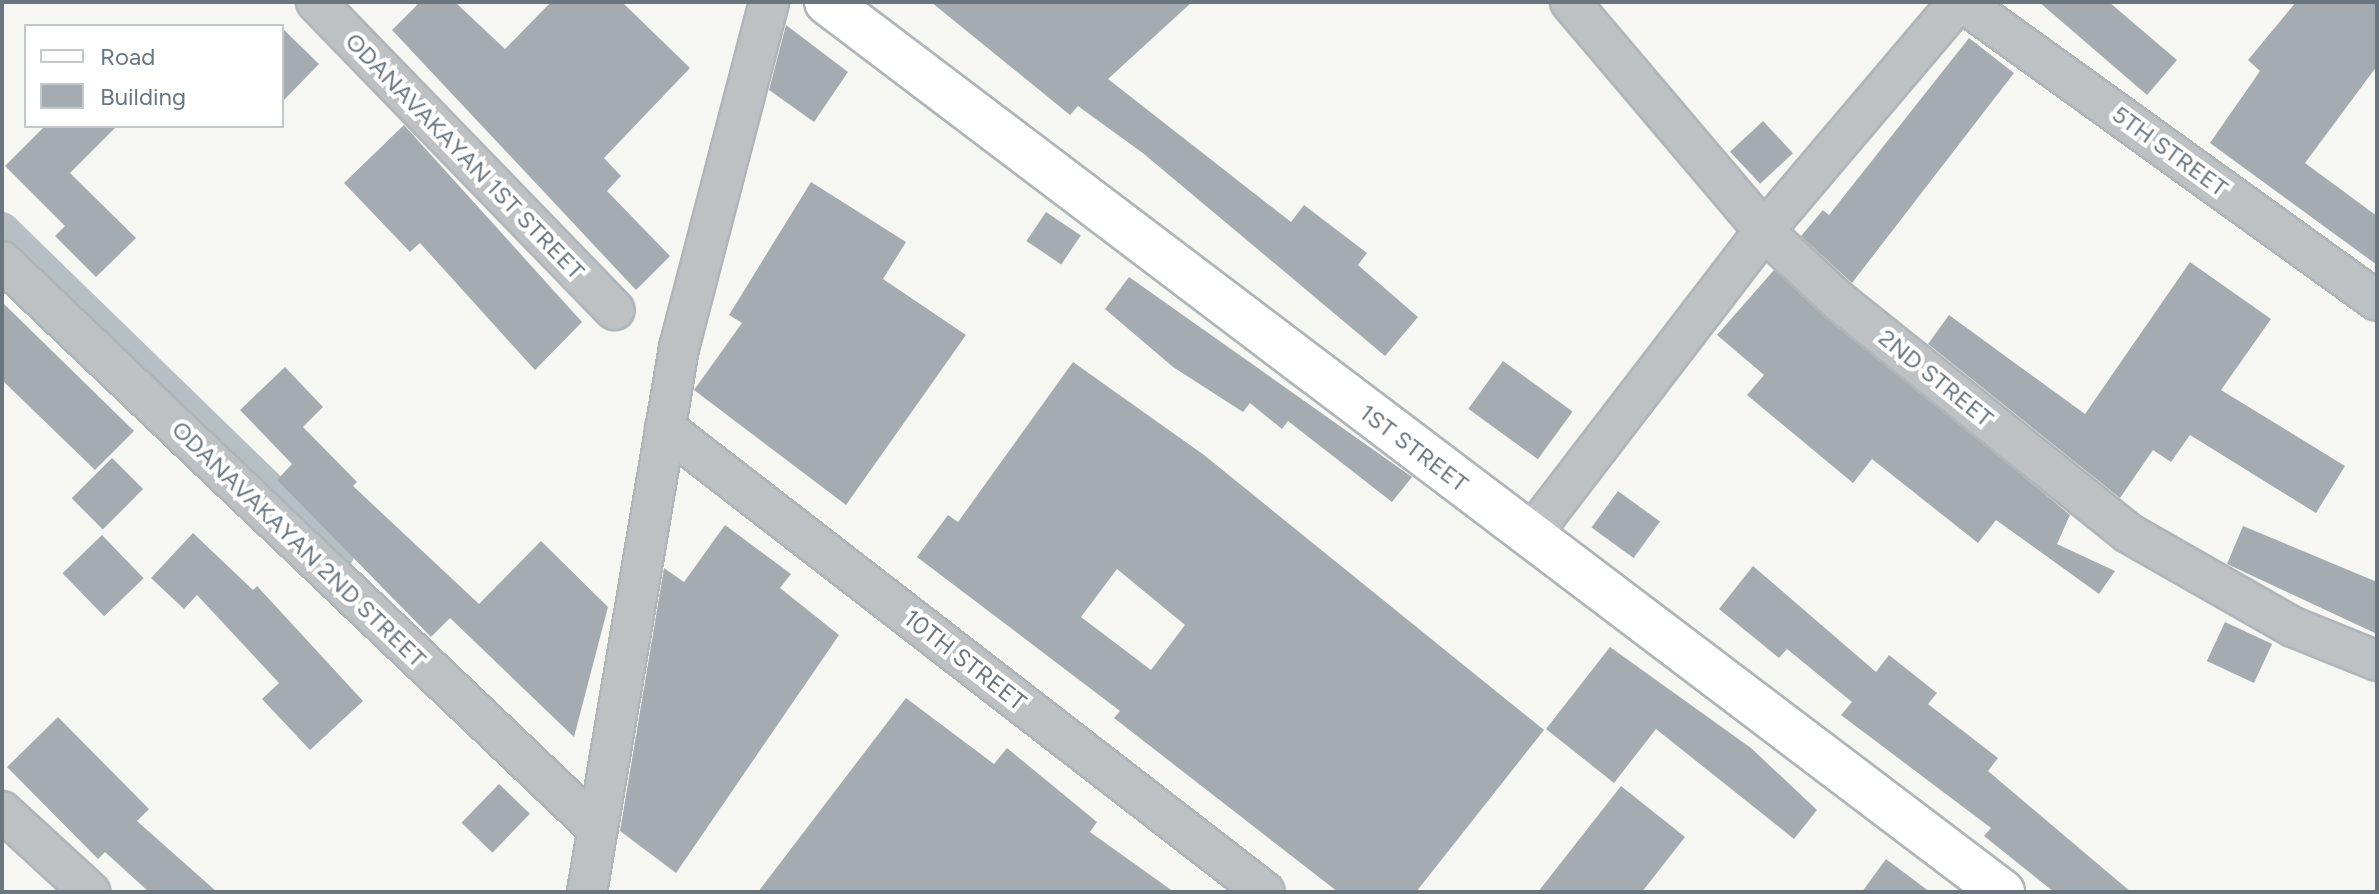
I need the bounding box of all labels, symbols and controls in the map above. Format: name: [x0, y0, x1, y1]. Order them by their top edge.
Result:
legend: [24, 24, 284, 128]
street label: ODANAVAKAYAN 1ST STREET: [340, 27, 590, 285]
text: Road: [100, 42, 155, 71]
text: Building: [100, 82, 186, 111]
street label: 5TH STREET: [2107, 99, 2233, 203]
street label: 2ND STREET: [1873, 323, 1999, 433]
street label: 1ST STREET: [1354, 398, 1474, 498]
street label: ODANAVAKAYAN 2ND STREET: [166, 415, 432, 673]
street label: 10TH STREET: [898, 603, 1032, 717]

